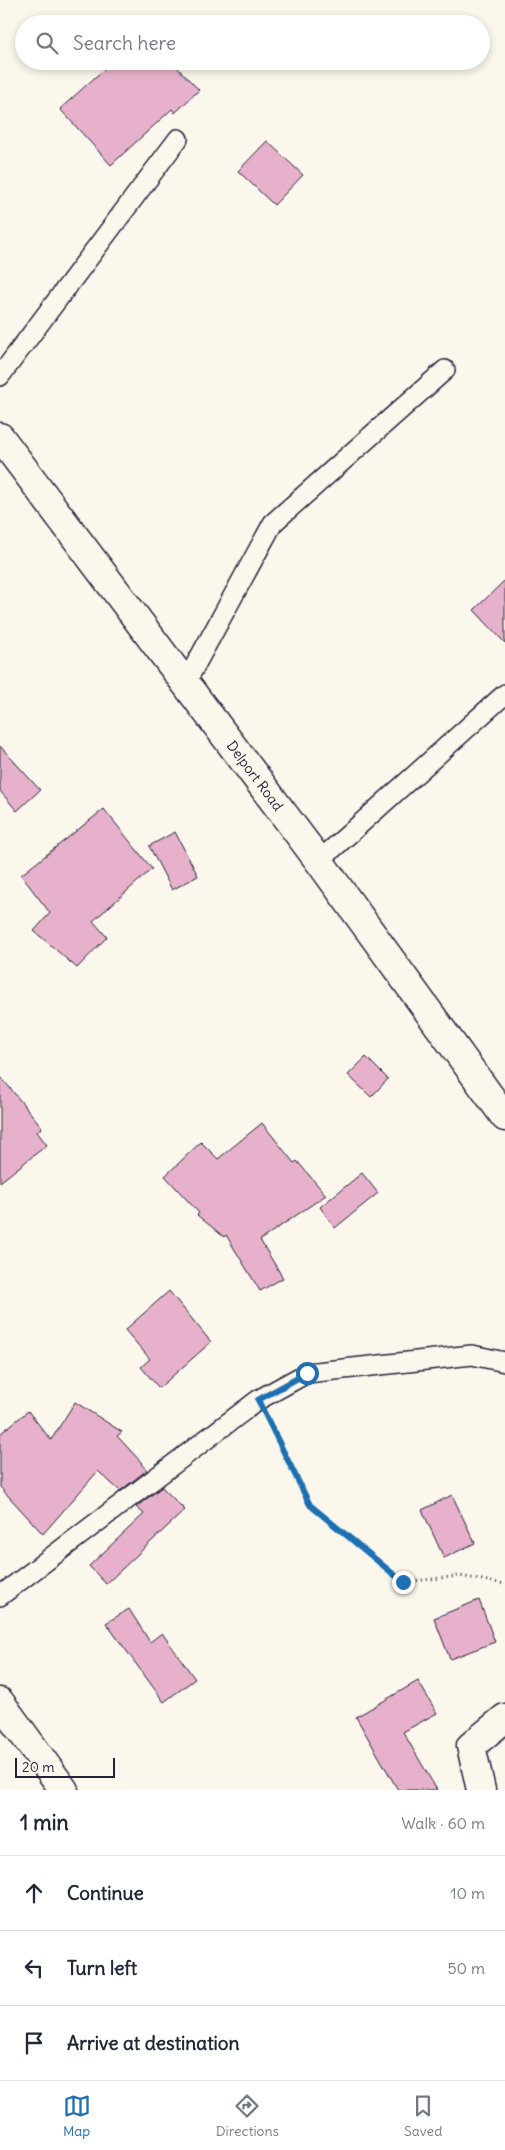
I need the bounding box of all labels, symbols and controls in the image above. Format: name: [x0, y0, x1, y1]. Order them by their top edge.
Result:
search box: [15, 15, 490, 70]
icon: search: [33, 29, 61, 57]
text: Search here: [73, 31, 176, 55]
street label: Delport Road: [223, 737, 287, 814]
route start: [296, 1362, 319, 1385]
route end: [392, 1571, 415, 1594]
scale bar: [15, 1755, 115, 1778]
text: 20 m: [22, 1758, 55, 1776]
text: 1 min: [20, 1809, 69, 1836]
text: Walk · 60 m: [401, 1813, 485, 1833]
icon: ahead: [20, 1879, 48, 1907]
text: Continue: [67, 1881, 144, 1905]
text: 10 m: [450, 1883, 485, 1903]
icon: left: [20, 1954, 48, 1982]
text: Turn left: [67, 1956, 137, 1980]
text: 50 m: [447, 1958, 485, 1978]
icon: arrive: [20, 2029, 48, 2057]
text: Arrive at destination: [67, 2031, 240, 2055]
tab: Map: [63, 2092, 91, 2140]
tab: Directions: [216, 2092, 279, 2140]
tab: Saved: [404, 2092, 442, 2140]

